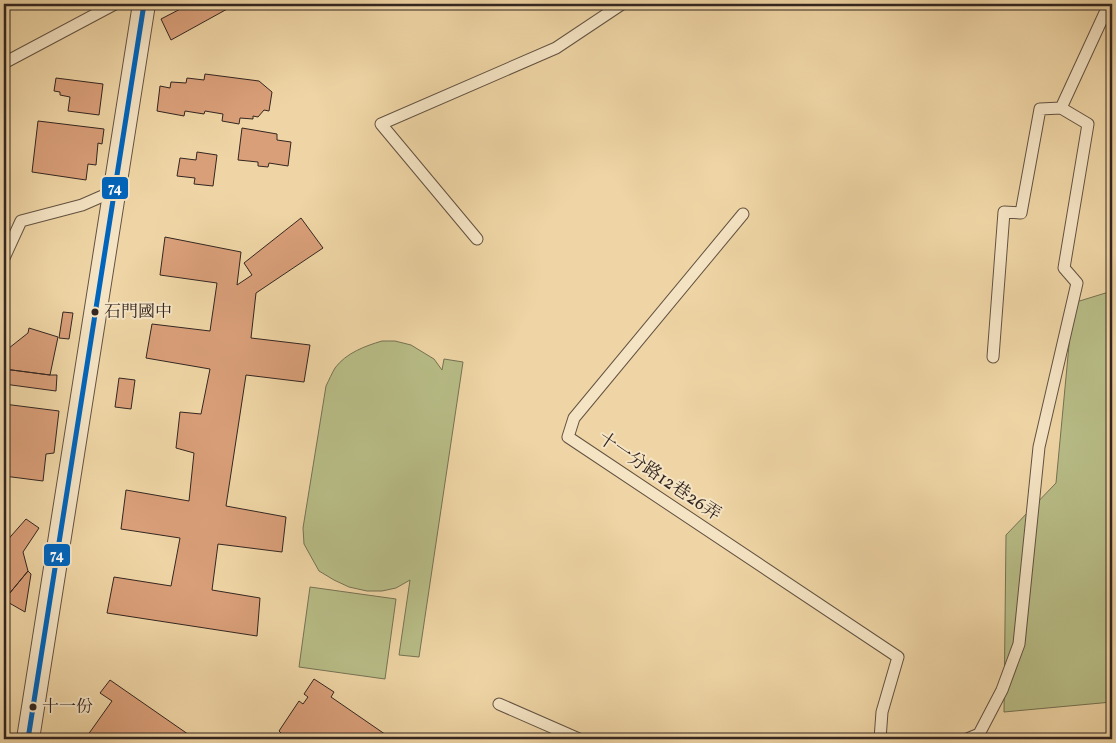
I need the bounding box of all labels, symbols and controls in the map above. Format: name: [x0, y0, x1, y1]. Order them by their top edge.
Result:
line badge: 74: [101, 176, 129, 200]
text: 74: [108, 180, 123, 199]
place label: 石門國中: [104, 301, 172, 324]
marker: 石門國中: [90, 307, 100, 317]
street label: 十一分路12巷26弄: [593, 427, 725, 527]
line badge: 74: [43, 543, 71, 567]
text: 74: [50, 547, 65, 566]
place label: 十一份: [42, 696, 93, 719]
marker: 十一份: [28, 702, 38, 712]

